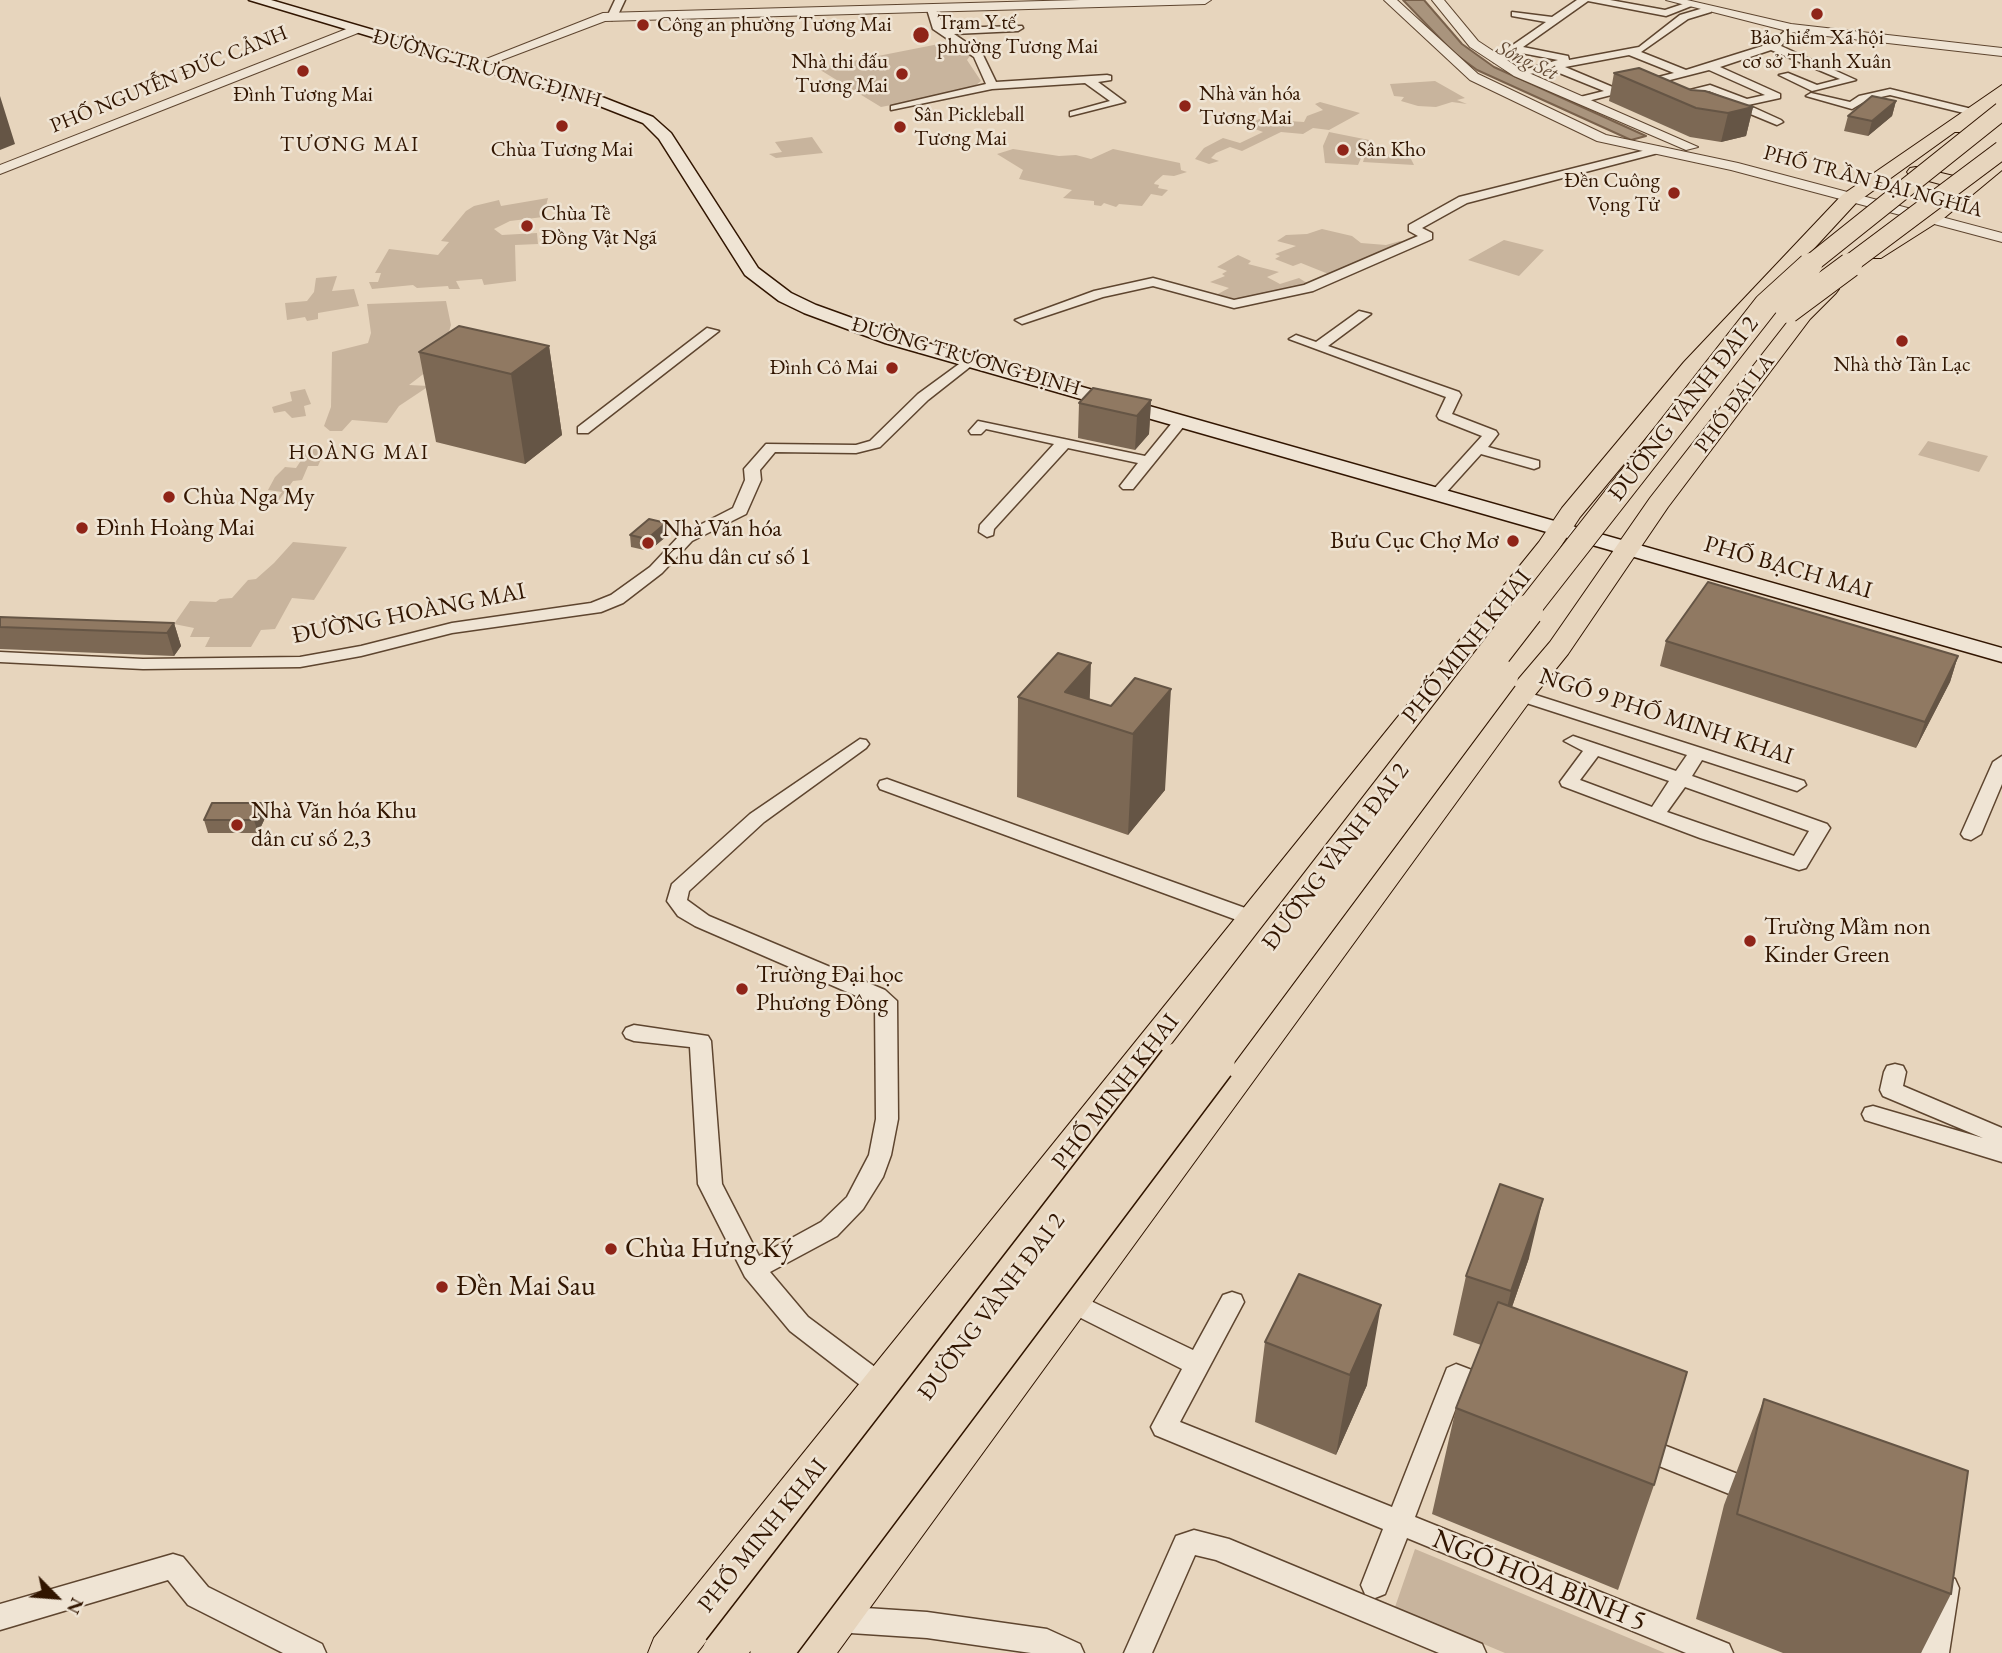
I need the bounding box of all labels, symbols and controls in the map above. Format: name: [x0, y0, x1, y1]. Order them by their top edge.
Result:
marker: Bảo hiểm Xã hội cơ sở Thanh Xuân: [1809, 6, 1825, 22]
place label: Trạm Y tế phường Tương Mai: [937, 10, 1098, 60]
place label: Công an phường Tương Mai: [657, 12, 892, 38]
marker: Công an phường Tương Mai: [635, 17, 651, 33]
street label: PHỐ NGUYỄN ĐỨC CẢNH: [47, 21, 291, 139]
street label: ĐƯỜNG TRƯƠNG ĐỊNH: [370, 24, 604, 114]
marker: Trạm Y tế phường Tương Mai: [911, 25, 931, 45]
place label: Bảo hiểm Xã hội cơ sở Thanh Xuân: [1742, 25, 1892, 75]
water label: Sông Sét: [1492, 35, 1562, 87]
place label: Nhà thi đấu Tương Mai: [791, 49, 888, 99]
marker: Đình Tương Mai: [295, 63, 311, 79]
marker: Nhà thi đấu Tương Mai: [894, 66, 910, 82]
place label: Nhà văn hóa Tương Mai: [1199, 81, 1301, 131]
place label: Đình Tương Mai: [233, 82, 373, 108]
marker: Nhà văn hóa Tương Mai: [1177, 98, 1193, 114]
place label: Sân Pickleball Tương Mai: [914, 102, 1025, 152]
marker: Chùa Tương Mai: [554, 118, 570, 134]
marker: Sân Pickleball Tương Mai: [892, 119, 908, 135]
district label: TƯƠNG MAI: [281, 132, 419, 158]
place label: Chùa Tương Mai: [491, 137, 633, 163]
place label: Sân Kho: [1357, 137, 1426, 163]
street label: PHỐ TRẦN ĐẠI NGHĨA: [1761, 141, 1985, 223]
marker: Sân Kho: [1335, 142, 1351, 158]
place label: Đền Cuông Vọng Tử: [1564, 168, 1660, 218]
marker: Đền Cuông Vọng Tử: [1666, 185, 1682, 201]
place label: Chùa Tề Đồng Vật Ngã: [541, 201, 657, 251]
marker: Chùa Tề Đồng Vật Ngã: [519, 218, 535, 234]
street label: ĐƯỜNG VÀNH ĐAI 2: [1603, 311, 1765, 507]
street label: ĐƯỜNG TRƯƠNG ĐỊNH: [849, 312, 1083, 402]
marker: Nhà thờ Tân Lạc: [1894, 333, 1910, 349]
street label: PHỐ ĐẠI LA: [1690, 350, 1780, 458]
place label: Nhà thờ Tân Lạc: [1834, 352, 1970, 378]
place label: Đình Cô Mai: [769, 355, 878, 381]
marker: Đình Cô Mai: [884, 360, 900, 376]
district label: HOÀNG MAI: [289, 440, 429, 466]
place label: Chùa Nga My: [183, 483, 314, 511]
marker: Chùa Nga My: [161, 489, 177, 505]
place label: Đình Hoàng Mai: [96, 514, 255, 542]
place label: Nhà Văn hóa Khu dân cư số 1: [662, 515, 811, 571]
marker: Đình Hoàng Mai: [74, 520, 90, 536]
place label: Bưu Cục Chợ Mơ: [1330, 527, 1499, 555]
street label: PHỐ BẠCH MAI: [1701, 530, 1875, 606]
marker: Bưu Cục Chợ Mơ: [1505, 533, 1521, 549]
marker: Nhà Văn hóa Khu dân cư số 1: [640, 535, 656, 551]
street label: PHỐ MINH KHAI: [1396, 564, 1538, 730]
street label: ĐƯỜNG HOÀNG MAI: [290, 577, 528, 651]
street label: NGÕ 9 PHỐ MINH KHAI: [1535, 662, 1797, 772]
street label: ĐƯỜNG VÀNH ĐAI 2: [1256, 758, 1416, 956]
place label: Nhà Văn hóa Khu dân cư số 2,3: [251, 797, 417, 853]
marker: Nhà Văn hóa Khu dân cư số 2,3: [229, 817, 245, 833]
place label: Trường Mầm non Kinder Green: [1764, 913, 1931, 969]
marker: Trường Mầm non Kinder Green: [1742, 933, 1758, 949]
place label: Trường Đại học Phương Đông: [756, 961, 904, 1017]
marker: Trường Đại học Phương Đông: [734, 981, 750, 997]
street label: PHỐ MINH KHAI: [1046, 1009, 1186, 1175]
street label: ĐƯỜNG VÀNH ĐAI 2: [912, 1208, 1072, 1406]
place label: Chùa Hưng Ký: [625, 1232, 793, 1266]
marker: Chùa Hưng Ký: [603, 1241, 619, 1257]
place label: Đền Mai Sau: [456, 1270, 596, 1304]
marker: Đền Mai Sau: [434, 1279, 450, 1295]
street label: PHỐ MINH KHAI: [692, 1453, 834, 1619]
street label: NGÕ HÒA BÌNH 5: [1427, 1523, 1651, 1639]
north arrow: [21, 1562, 91, 1632]
text: N: [61, 1594, 90, 1618]

